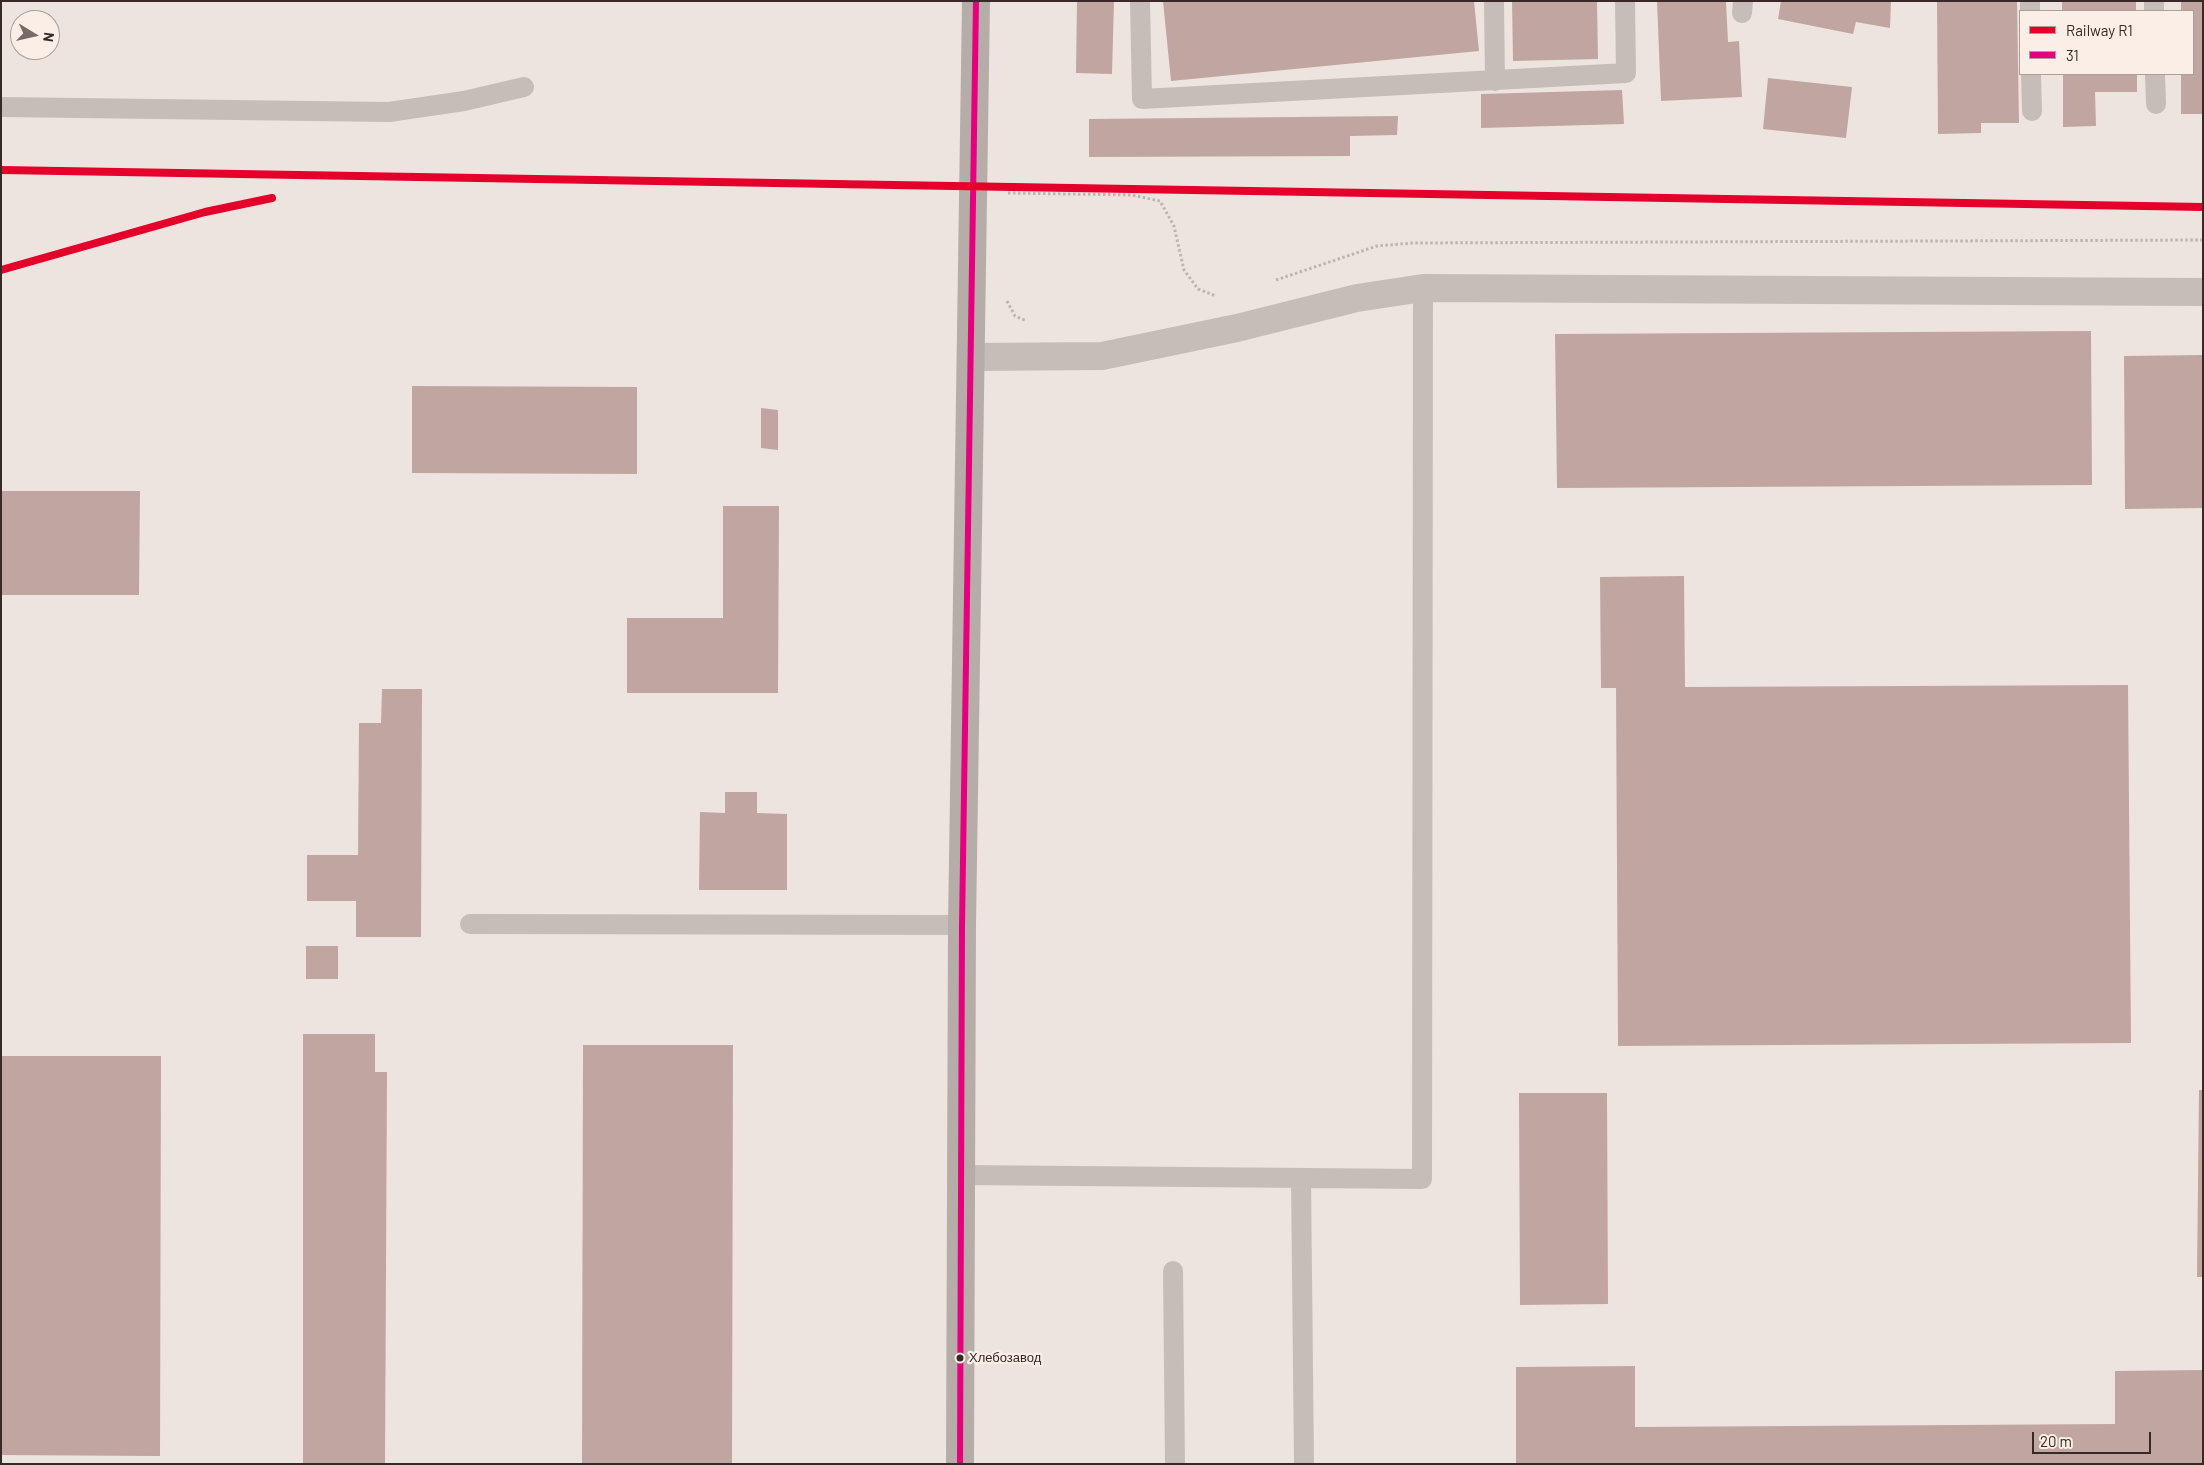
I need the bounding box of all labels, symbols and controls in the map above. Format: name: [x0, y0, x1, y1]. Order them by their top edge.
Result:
north arrow: [10, 10, 60, 60]
legend: [2019, 10, 2194, 75]
text: Railway R1: [2066, 21, 2133, 39]
text: N: [40, 31, 58, 43]
text: 31: [2066, 46, 2079, 64]
place label: Хлебозавод: [969, 1350, 1041, 1366]
marker: Хлебозавод: [955, 1353, 965, 1363]
scale bar: [2034, 1422, 2153, 1454]
text: 20 m: [2040, 1432, 2072, 1450]

